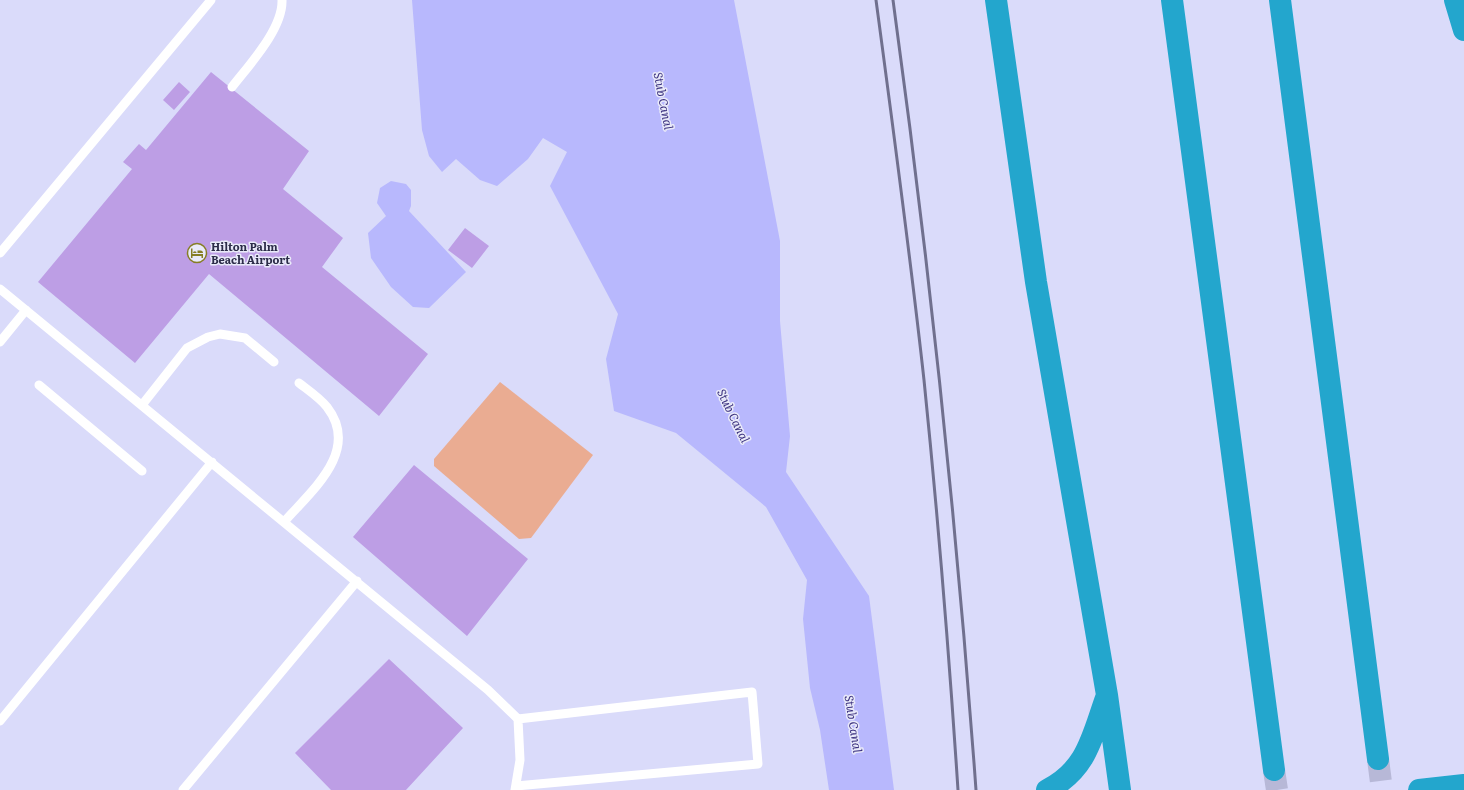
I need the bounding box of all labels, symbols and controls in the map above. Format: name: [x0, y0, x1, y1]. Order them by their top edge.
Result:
water label: Stub Canal: [650, 71, 678, 132]
place label: Hilton Palm Beach Airport: [211, 238, 290, 267]
hotel icon: Hilton Palm Beach Airport: [186, 242, 208, 264]
water label: Stub Canal: [713, 386, 755, 446]
water label: Stub Canal: [841, 694, 868, 755]

